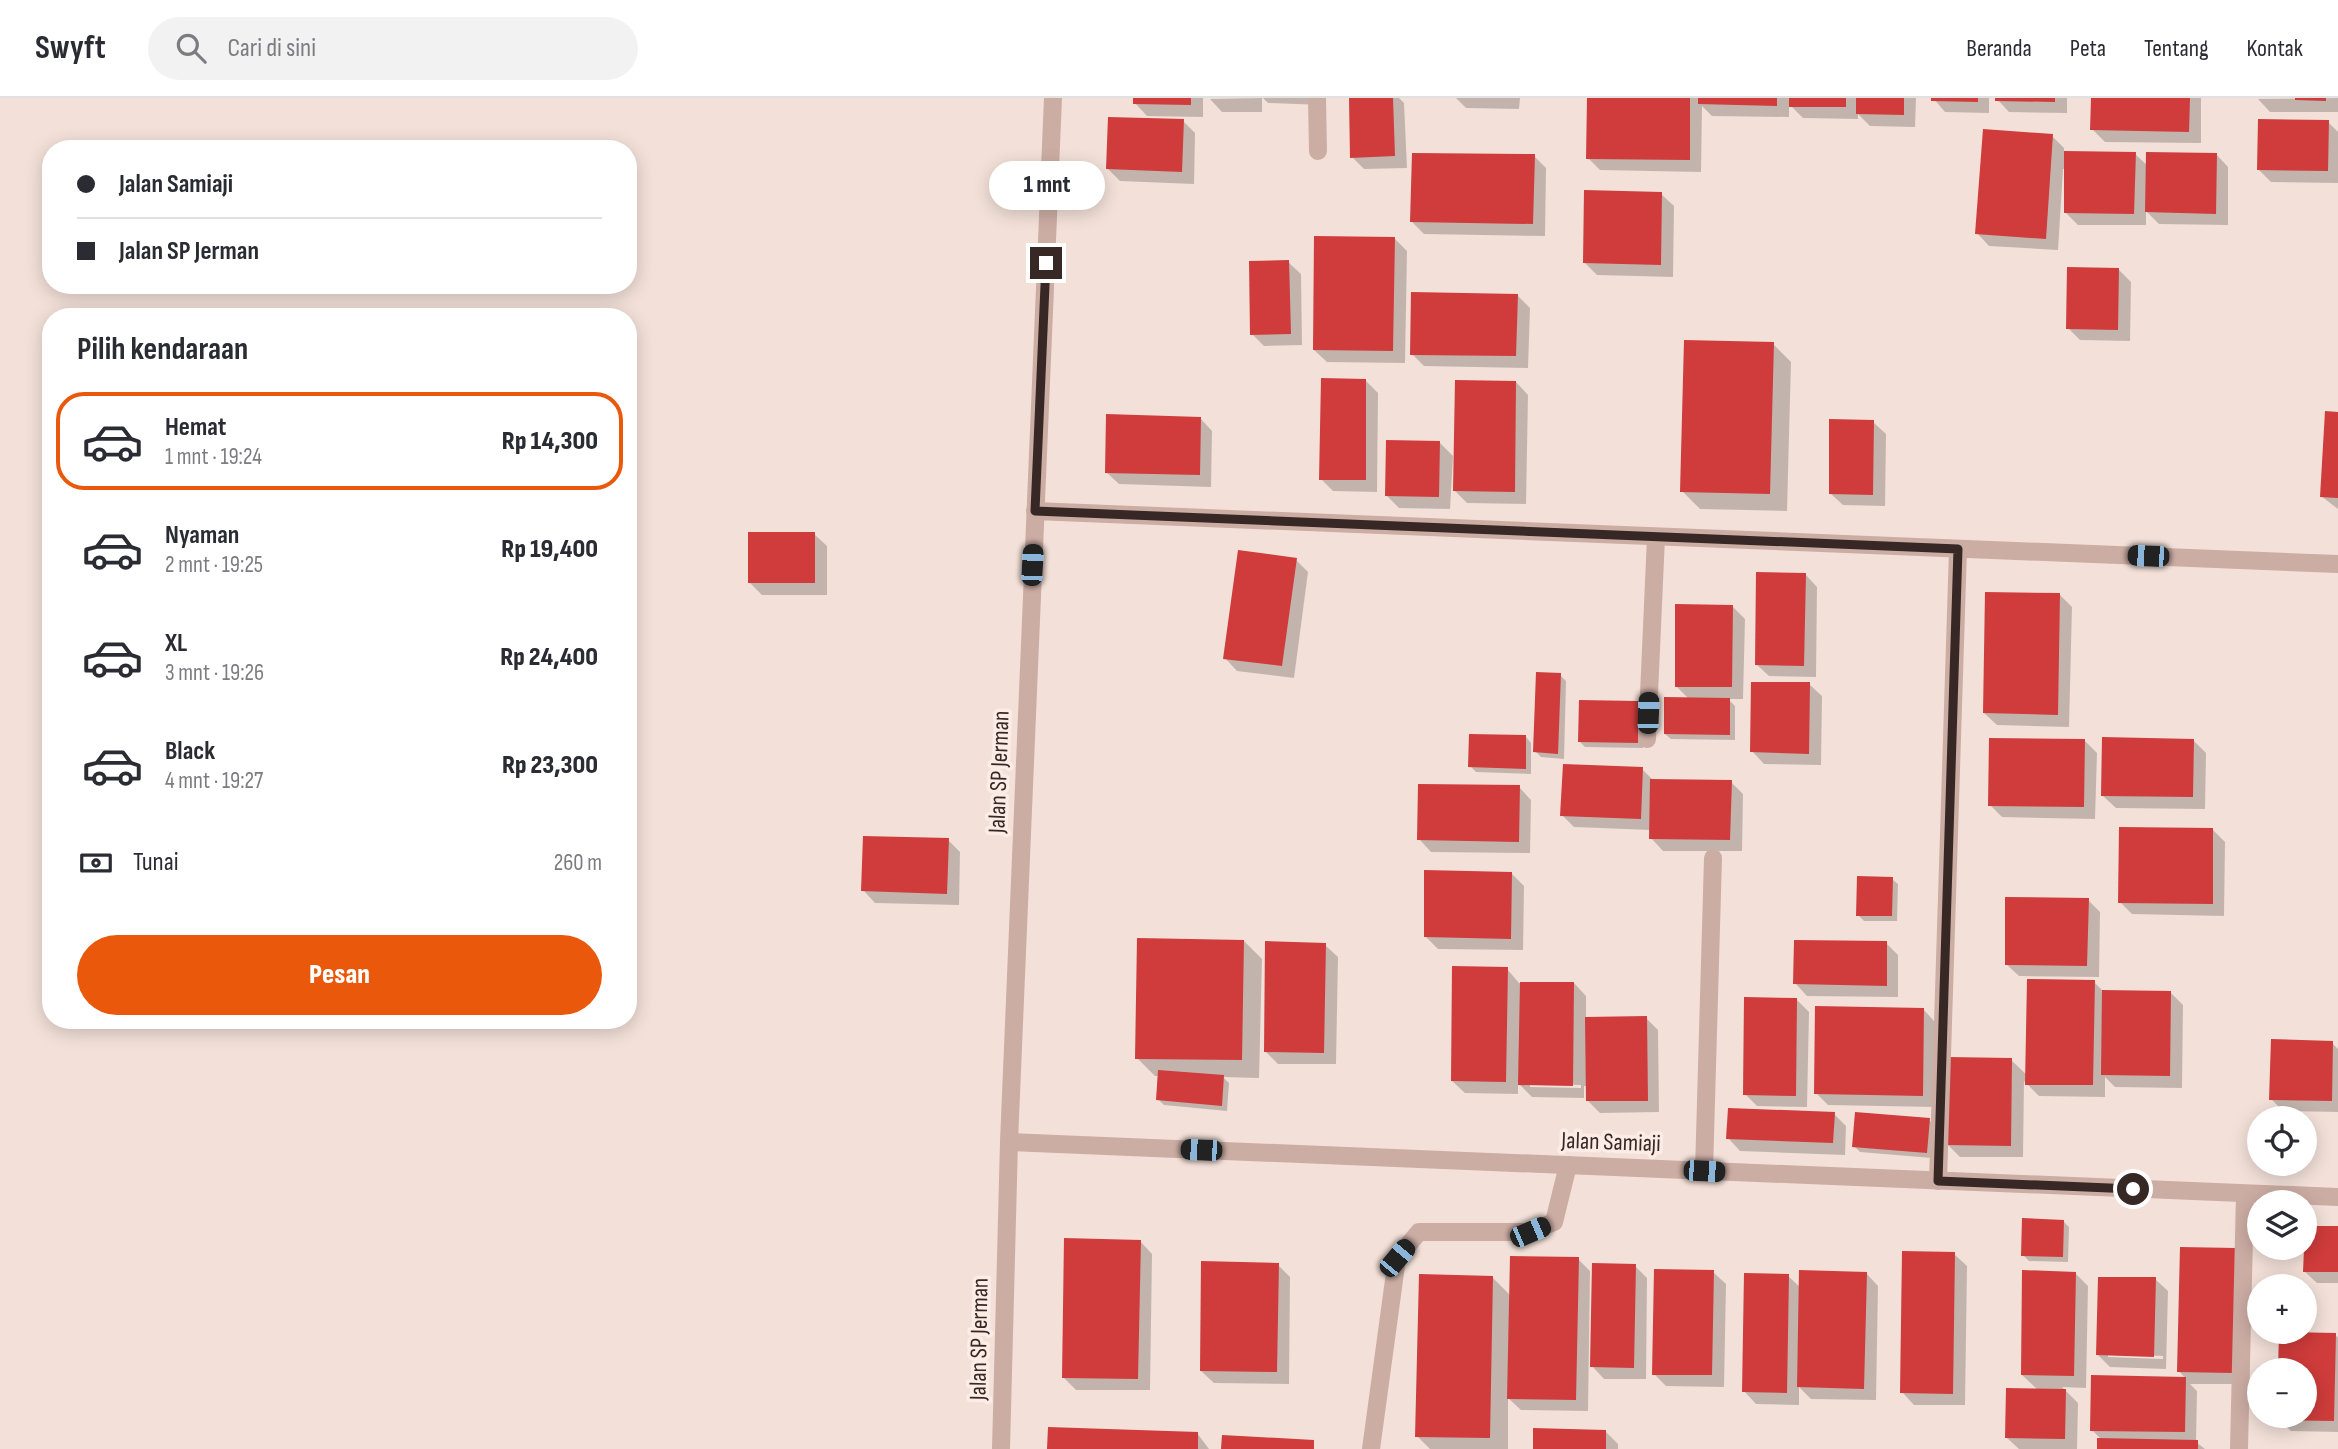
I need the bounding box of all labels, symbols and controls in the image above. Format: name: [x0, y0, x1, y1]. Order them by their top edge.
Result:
search box: [148, 17, 638, 80]
text: Swyft: [35, 28, 106, 68]
icon: search: [172, 29, 210, 67]
text: Cari di sini: [228, 33, 316, 64]
text: Beranda: [1966, 34, 2032, 63]
text: Peta: [2070, 34, 2106, 63]
text: Tentang: [2144, 34, 2209, 63]
text: Kontak: [2247, 34, 2303, 63]
callout: 1 mnt: [988, 162, 1104, 211]
text: Jalan Samiaji: [119, 169, 233, 200]
text: 1 mnt: [1024, 171, 1070, 199]
text: Jalan SP Jerman: [119, 236, 259, 267]
route end: [1030, 247, 1062, 279]
text: Pilih kendaraan: [77, 330, 248, 369]
icon: car: [81, 410, 144, 473]
text: Hemat: [165, 412, 226, 443]
text: Rp 14,300: [502, 426, 598, 457]
text: 1 mnt · 19:24: [165, 443, 262, 471]
icon: car: [81, 518, 144, 581]
text: Nyaman: [165, 520, 239, 551]
text: Rp 19,400: [501, 534, 598, 565]
car: [1021, 543, 1044, 587]
car: [2127, 545, 2170, 567]
text: 2 mnt · 19:25: [165, 551, 263, 579]
icon: car: [81, 626, 144, 689]
text: XL: [165, 628, 187, 659]
text: Rp 24,400: [500, 642, 598, 673]
text: 3 mnt · 19:26: [165, 659, 264, 687]
car: [1637, 692, 1660, 734]
street label: Jalan SP Jerman: [982, 710, 1016, 835]
icon: car: [81, 734, 144, 797]
text: Black: [165, 736, 215, 767]
text: Rp 23,300: [502, 750, 598, 781]
text: 4 mnt · 19:27: [165, 767, 263, 795]
icon: cash: [77, 844, 115, 882]
text: Tunai: [133, 847, 179, 878]
text: 260 m: [554, 849, 602, 877]
button: Pesan: [77, 935, 602, 1015]
map controls: [2247, 1106, 2317, 1428]
button: locate: [2247, 1106, 2317, 1176]
street label: Jalan Samiaji: [1560, 1126, 1661, 1158]
car: [1180, 1139, 1223, 1161]
car: [1683, 1159, 1726, 1183]
route start: [2117, 1173, 2149, 1205]
button: layers: [2247, 1190, 2317, 1260]
car: [1507, 1214, 1554, 1250]
car: [1376, 1235, 1419, 1281]
button: +: [2247, 1274, 2317, 1344]
street label: Jalan SP Jerman: [963, 1277, 995, 1402]
button: −: [2247, 1358, 2317, 1428]

